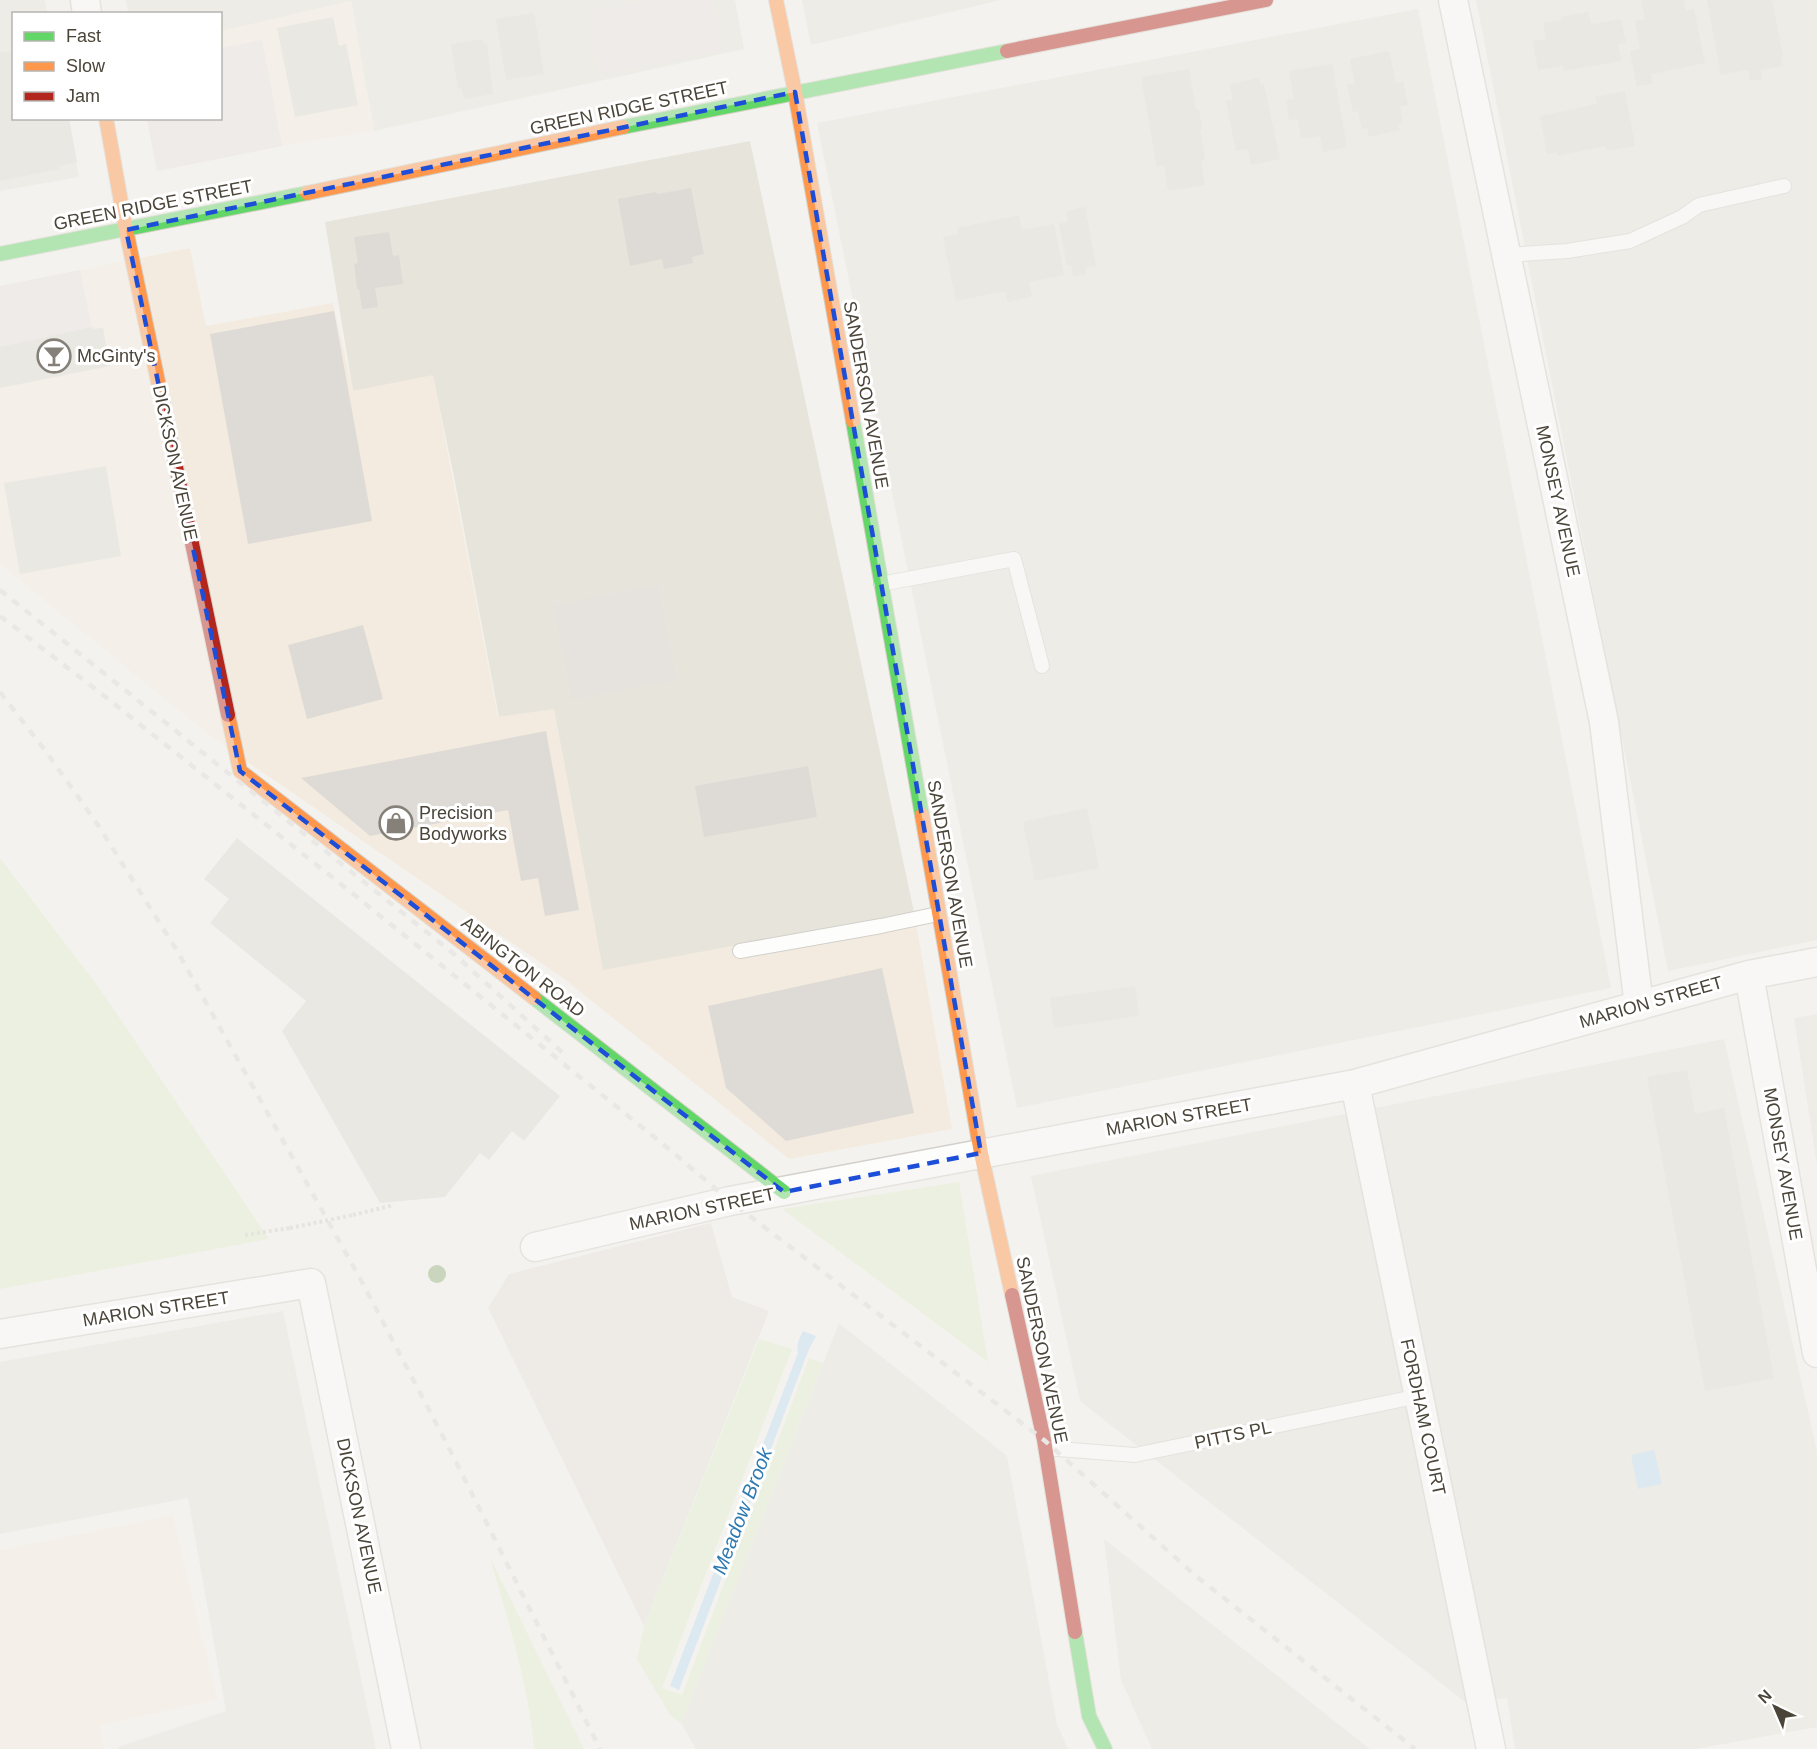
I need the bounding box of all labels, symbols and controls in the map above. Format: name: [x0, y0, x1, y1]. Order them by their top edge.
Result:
legend: [12, 12, 222, 120]
text: Fast: [66, 26, 101, 46]
text: Slow: [66, 56, 106, 76]
street label: GREEN RIDGE STREET: [528, 77, 730, 139]
text: Jam: [66, 86, 100, 106]
street label: GREEN RIDGE STREET: [52, 176, 254, 234]
street label: SANDERSON AVENUE: [840, 299, 892, 491]
bar icon: McGinty's: [36, 338, 72, 374]
place label: McGinty's: [77, 346, 155, 366]
street label: DICKSON AVENUE: [149, 383, 201, 543]
street label: MONSEY AVENUE: [1532, 423, 1584, 579]
street label: SANDERSON AVENUE: [924, 778, 976, 970]
place label: Precision Bodyworks: [419, 803, 507, 844]
shop icon: Precision Bodyworks: [378, 805, 414, 841]
street label: ABINGTON ROAD: [457, 913, 589, 1021]
street label: MARION STREET: [1577, 972, 1725, 1032]
street label: MONSEY AVENUE: [1760, 1086, 1806, 1242]
street label: MARION STREET: [1104, 1094, 1254, 1140]
street label: MARION STREET: [628, 1184, 776, 1234]
street label: SANDERSON AVENUE: [1012, 1255, 1072, 1445]
street label: MARION STREET: [81, 1288, 231, 1330]
street label: FORDHAM COURT: [1397, 1337, 1449, 1497]
street label: PITTS PL: [1193, 1417, 1273, 1453]
street label: DICKSON AVENUE: [333, 1436, 385, 1596]
water label: Meadow Brook: [708, 1444, 777, 1577]
north arrow: [1745, 1677, 1805, 1737]
text: N: [1755, 1686, 1775, 1707]

